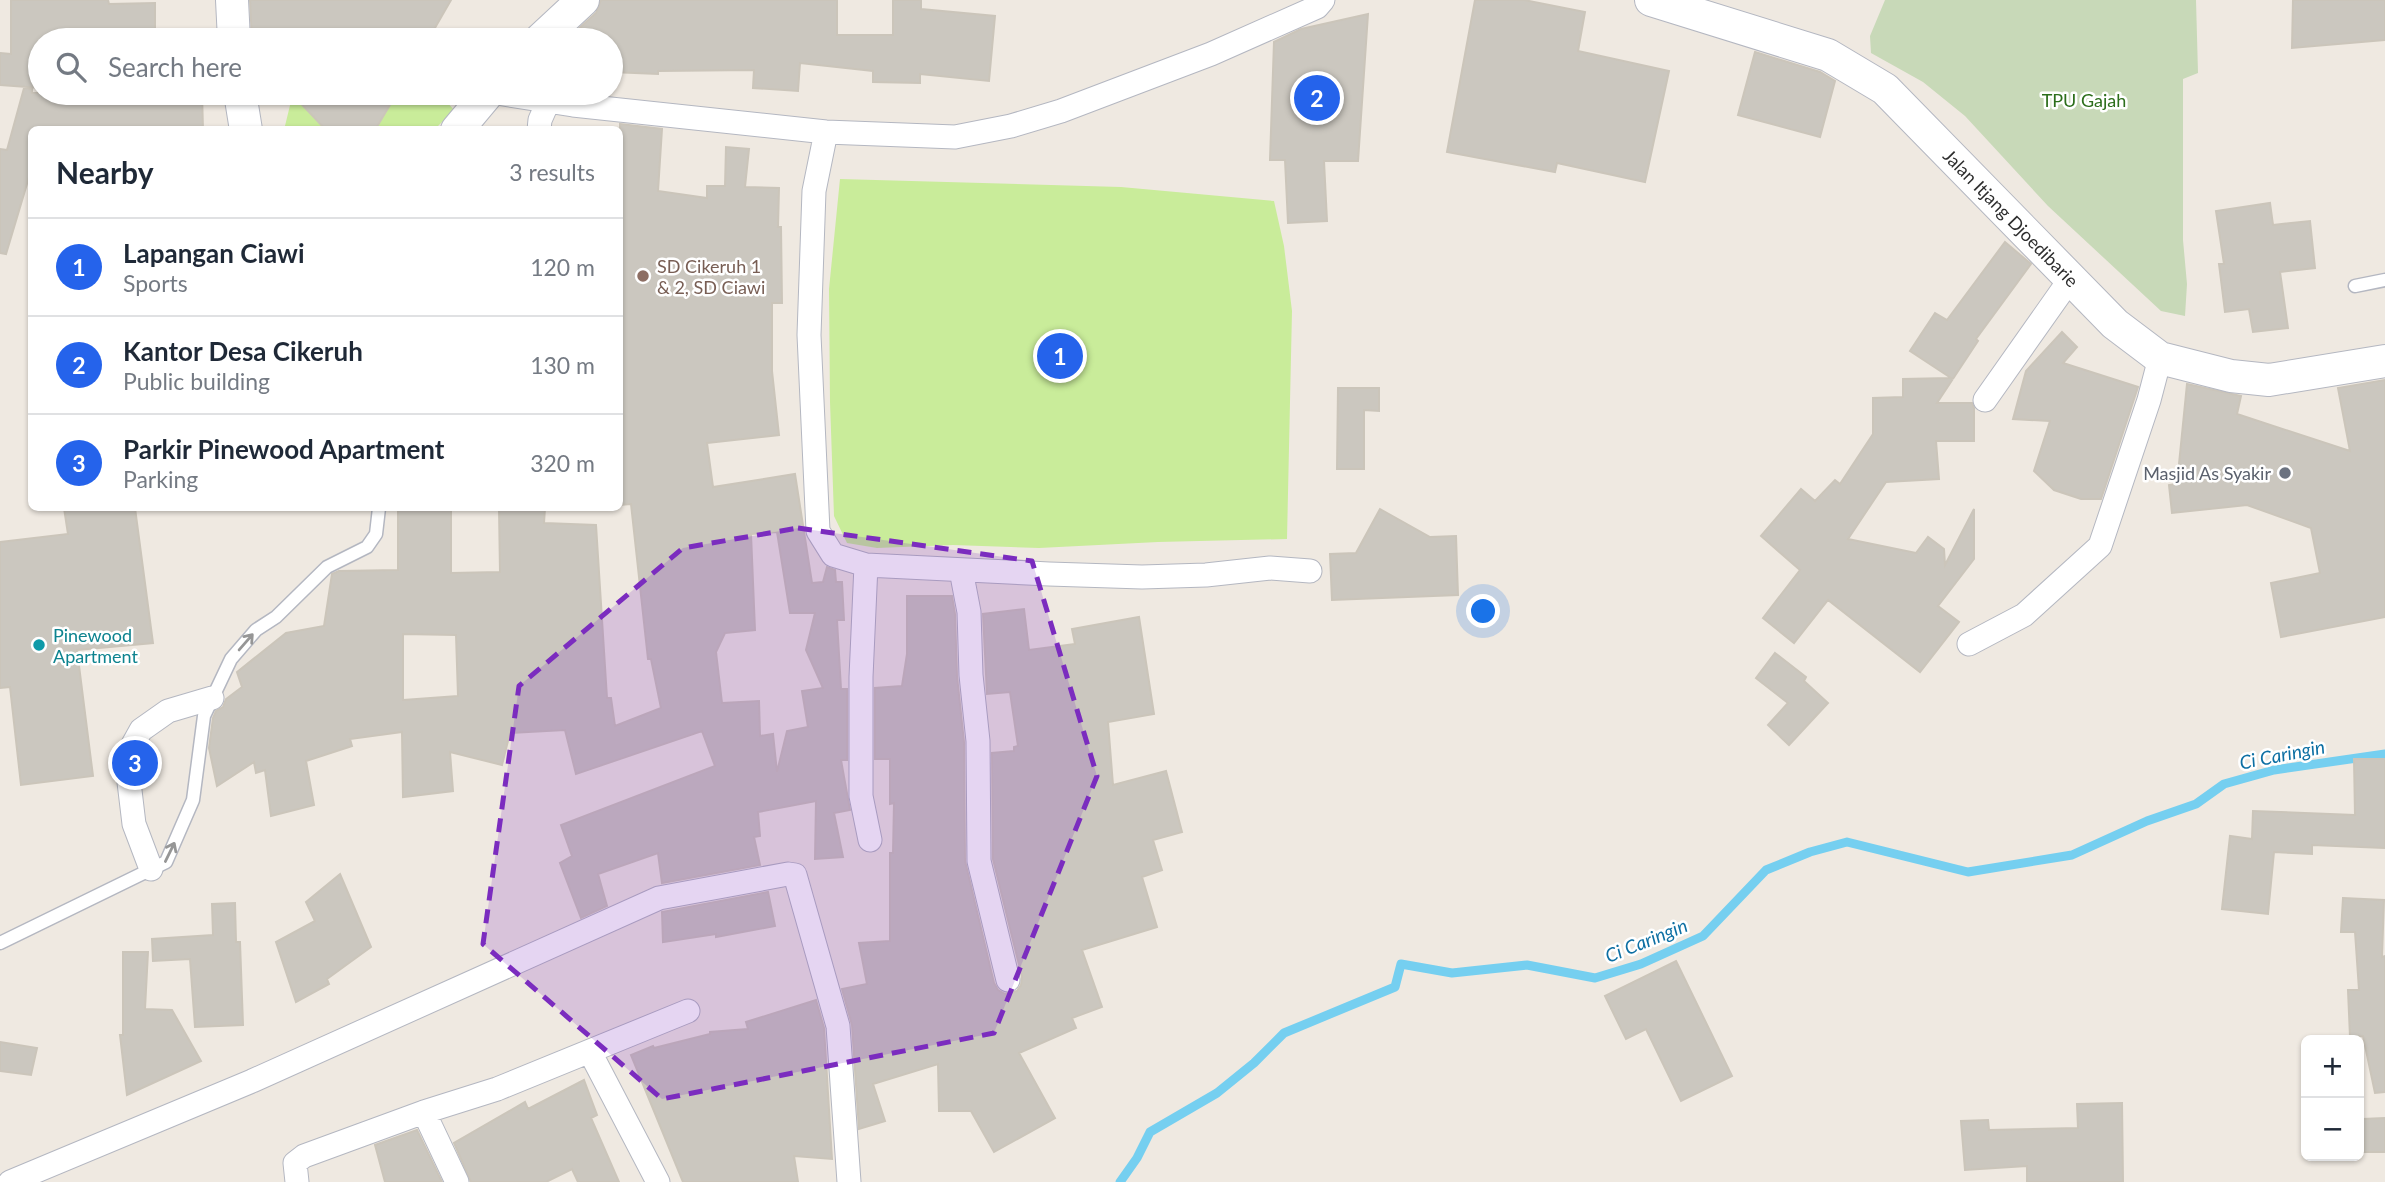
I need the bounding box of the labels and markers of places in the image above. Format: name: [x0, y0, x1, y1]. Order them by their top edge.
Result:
pin: 2: [1294, 72, 1340, 124]
place label: SD Cikeruh 1 & 2, SD Ciawi: [657, 255, 765, 298]
marker: SD Cikeruh 1 & 2, SD Ciawi: [635, 268, 651, 284]
pin: 1: [1037, 330, 1083, 382]
place label: Masjid As Syakir: [2143, 462, 2271, 484]
marker: Masjid As Syakir: [2277, 465, 2293, 481]
place label: Pinewood Apartment: [53, 624, 138, 667]
marker: Pinewood Apartment: [31, 637, 47, 653]
pin: 3: [112, 737, 158, 789]

